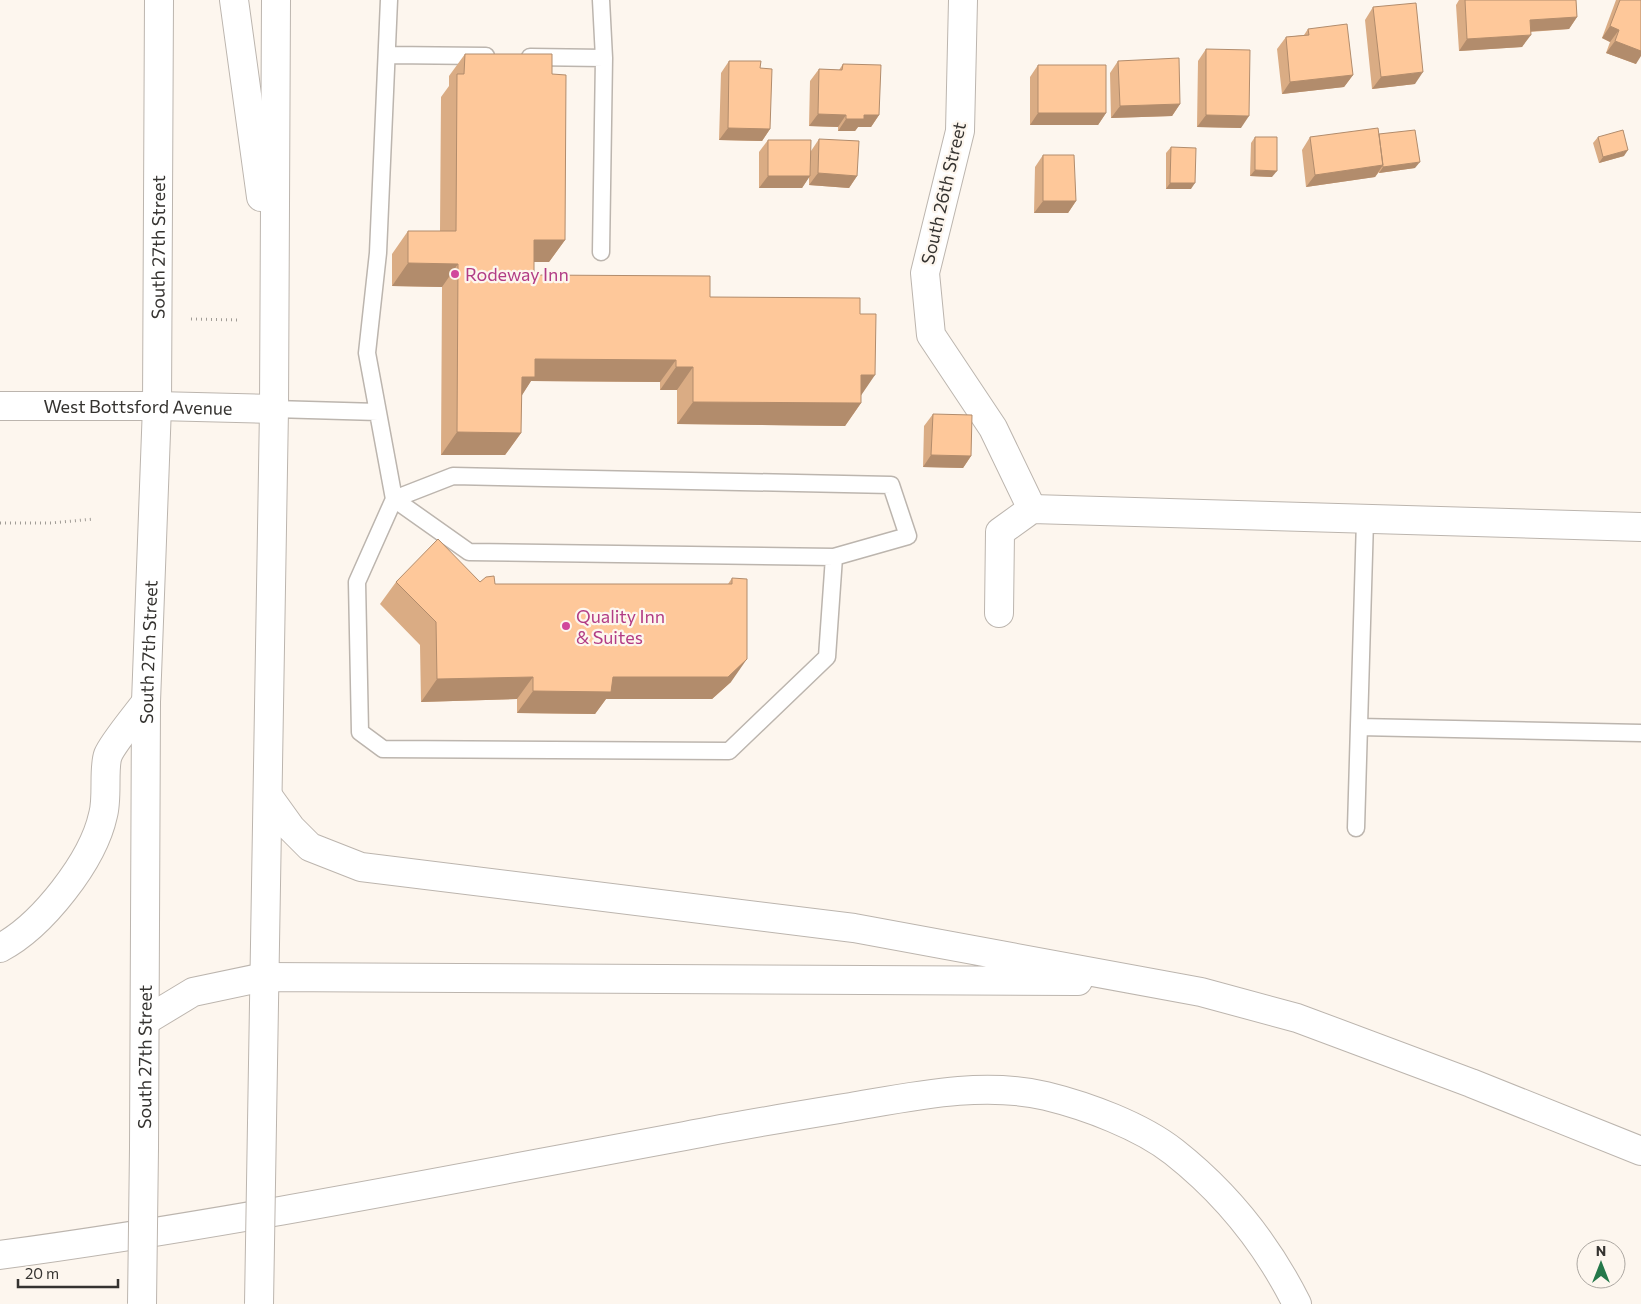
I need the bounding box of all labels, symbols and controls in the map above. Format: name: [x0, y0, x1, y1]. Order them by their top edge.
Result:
street label: South 26th Street: [916, 120, 970, 266]
street label: South 27th Street: [146, 175, 169, 319]
place label: Rodeway Inn: [465, 263, 569, 285]
marker: Rodeway Inn: [449, 268, 461, 280]
street label: West Bottsford Avenue: [43, 395, 233, 419]
street label: South 27th Street: [135, 580, 162, 724]
place label: Quality Inn & Suites: [576, 605, 665, 648]
marker: Quality Inn & Suites: [560, 620, 572, 632]
street label: South 27th Street: [133, 985, 156, 1129]
north arrow: [1576, 1239, 1626, 1289]
text: N: [1596, 1242, 1606, 1259]
scale bar: [18, 1256, 118, 1288]
text: 20 m: [25, 1264, 59, 1282]

